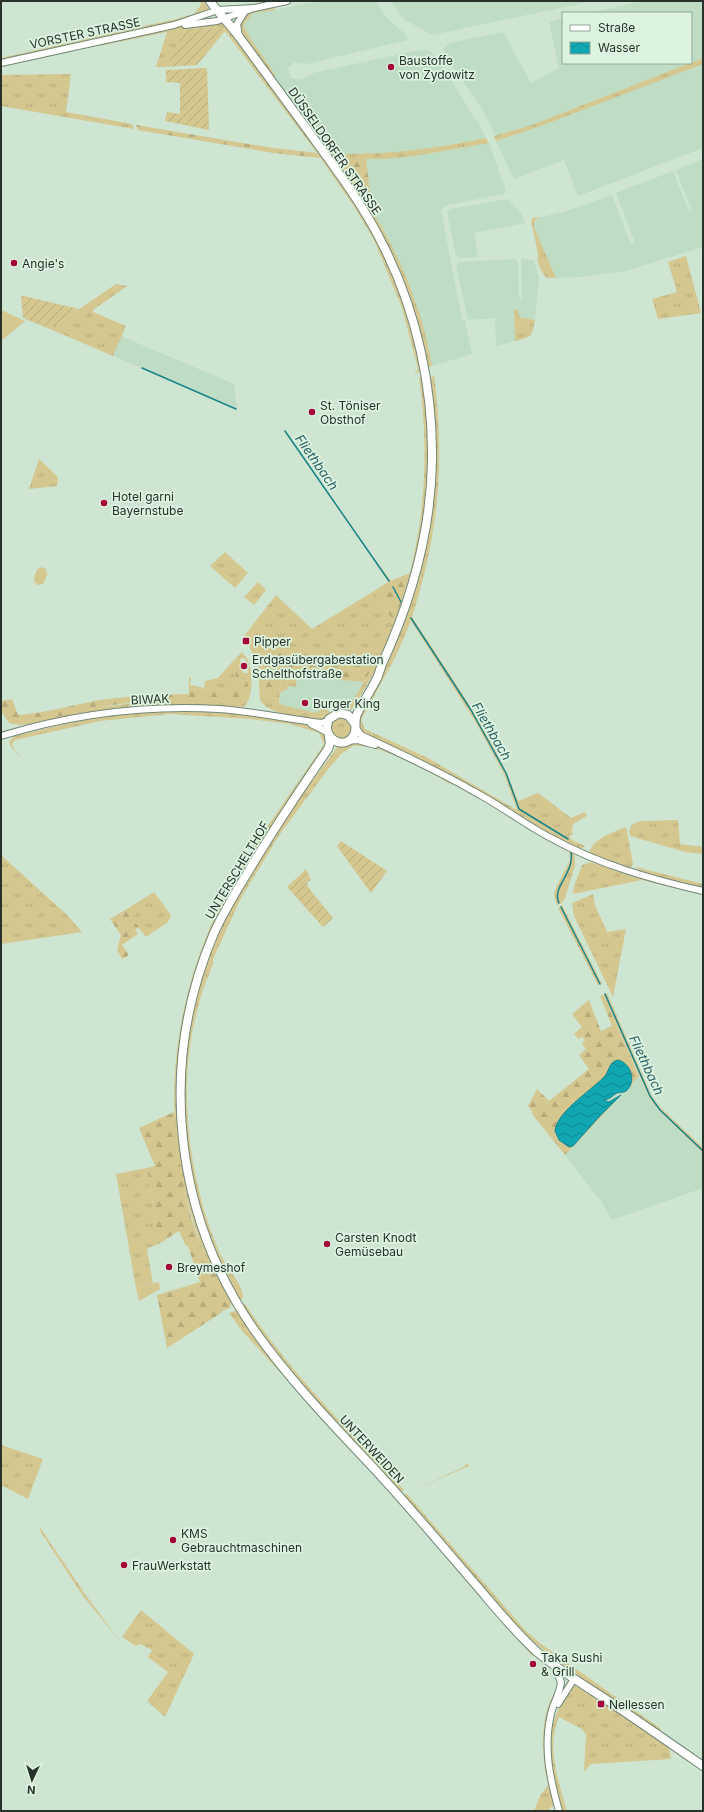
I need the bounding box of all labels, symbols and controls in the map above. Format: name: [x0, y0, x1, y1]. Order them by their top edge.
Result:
legend: [562, 12, 692, 64]
street label: VORSTER STRASSE: [28, 14, 142, 52]
text: Straße: [598, 20, 635, 35]
text: Wasser: [598, 40, 641, 55]
place label: Baustoffe von Zydowitz: [399, 53, 475, 82]
marker: Baustoffe von Zydowitz: [386, 62, 396, 72]
street label: DÜSSELDORFER STRASSE: [285, 84, 385, 218]
place label: Angie's: [22, 256, 64, 271]
marker: Angie's: [9, 258, 19, 268]
place label: St. Töniser Obsthof: [320, 398, 381, 427]
marker: St. Töniser Obsthof: [307, 407, 317, 417]
water label: Fliethbach: [292, 431, 342, 493]
place label: Hotel garni Bayernstube: [112, 489, 183, 518]
marker: Hotel garni Bayernstube: [99, 498, 109, 508]
place label: Pipper: [254, 634, 291, 649]
marker: Pipper: [241, 636, 251, 646]
place label: Erdgasübergabestation Schelthofstraße: [252, 652, 384, 681]
marker: Erdgasübergabestation Schelthofstraße: [239, 661, 249, 671]
street label: BIWAK: [130, 691, 170, 707]
place label: Burger King: [313, 696, 380, 711]
marker: Burger King: [300, 698, 310, 708]
water label: Fliethbach: [469, 699, 515, 763]
street label: UNTERSCHELTHOF: [202, 818, 272, 922]
water label: Fliethbach: [626, 1032, 668, 1098]
place label: Carsten Knodt Gemüsebau: [335, 1230, 416, 1259]
marker: Carsten Knodt Gemüsebau: [322, 1239, 332, 1249]
place label: Breymeshof: [177, 1260, 246, 1275]
marker: Breymeshof: [164, 1262, 174, 1272]
street label: UNTERWEIDEN: [337, 1412, 407, 1486]
place label: KMS Gebrauchtmaschinen: [181, 1526, 302, 1555]
marker: KMS Gebrauchtmaschinen: [168, 1535, 178, 1545]
place label: FrauWerkstatt: [132, 1558, 211, 1573]
marker: FrauWerkstatt: [119, 1560, 129, 1570]
place label: Taka Sushi & Grill: [541, 1650, 603, 1679]
marker: Taka Sushi & Grill: [528, 1659, 538, 1669]
place label: Nellessen: [609, 1697, 665, 1712]
marker: Nellessen: [596, 1699, 606, 1709]
north arrow: [12, 1760, 52, 1800]
text: N: [27, 1783, 36, 1797]

